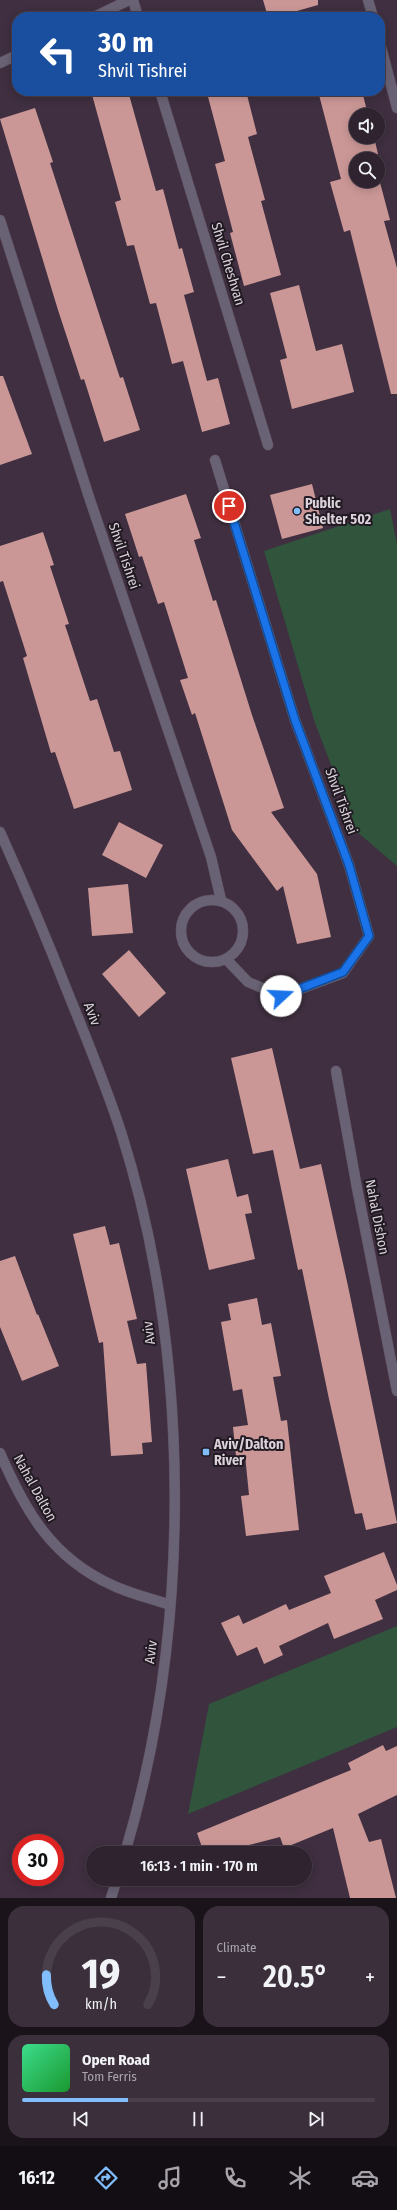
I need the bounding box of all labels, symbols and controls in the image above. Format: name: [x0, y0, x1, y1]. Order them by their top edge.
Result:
text: 30 m: [98, 26, 154, 59]
icon: left: [32, 28, 84, 80]
text: Shvil Tishrei: [98, 60, 187, 82]
map controls: [349, 108, 385, 188]
button: sound: [349, 108, 385, 144]
button: search: [349, 152, 385, 188]
street label: Shvil Cheshvan: [207, 221, 249, 307]
pin: [212, 489, 246, 523]
icon: arrive: [218, 495, 240, 517]
place label: Public Shelter 502: [305, 495, 372, 528]
marker: Public Shelter 502: [292, 506, 302, 516]
street label: Shvil Tishrei: [105, 520, 143, 592]
street label: Shvil Tishrei: [321, 766, 361, 836]
position arrow: [260, 975, 302, 1017]
street label: Aviv: [80, 1000, 105, 1029]
street label: Nahal Dishon: [361, 1178, 393, 1256]
street label: Aviv: [139, 1320, 159, 1346]
place label: Aviv/Dalton River: [213, 1436, 283, 1469]
marker: Aviv/Dalton River: [201, 1447, 211, 1457]
street label: Nahal Dalton: [10, 1452, 60, 1524]
street label: Aviv: [141, 1639, 161, 1665]
speed limit sign: 30: [12, 1834, 64, 1886]
text: 16:13 · 1 min · 170 m: [140, 1857, 258, 1875]
text: Climate: [217, 1940, 257, 1955]
text: 19: [82, 1948, 121, 1998]
text: 20.5°: [263, 1959, 328, 1995]
text: −: [217, 1964, 226, 1991]
text: +: [365, 1964, 375, 1991]
text: km/h: [85, 1995, 117, 2012]
text: Open Road: [82, 2051, 150, 2069]
text: Tom Ferris: [82, 2069, 137, 2084]
icon: previous: [70, 2108, 92, 2130]
icon: pause: [187, 2108, 209, 2130]
icon: next: [305, 2108, 327, 2130]
icon: directions: [92, 2164, 120, 2192]
icon: music: [156, 2164, 184, 2192]
icon: phone: [221, 2164, 249, 2192]
icon: climate: [286, 2164, 314, 2192]
icon: car: [351, 2164, 379, 2192]
text: 16:12: [18, 2167, 55, 2189]

